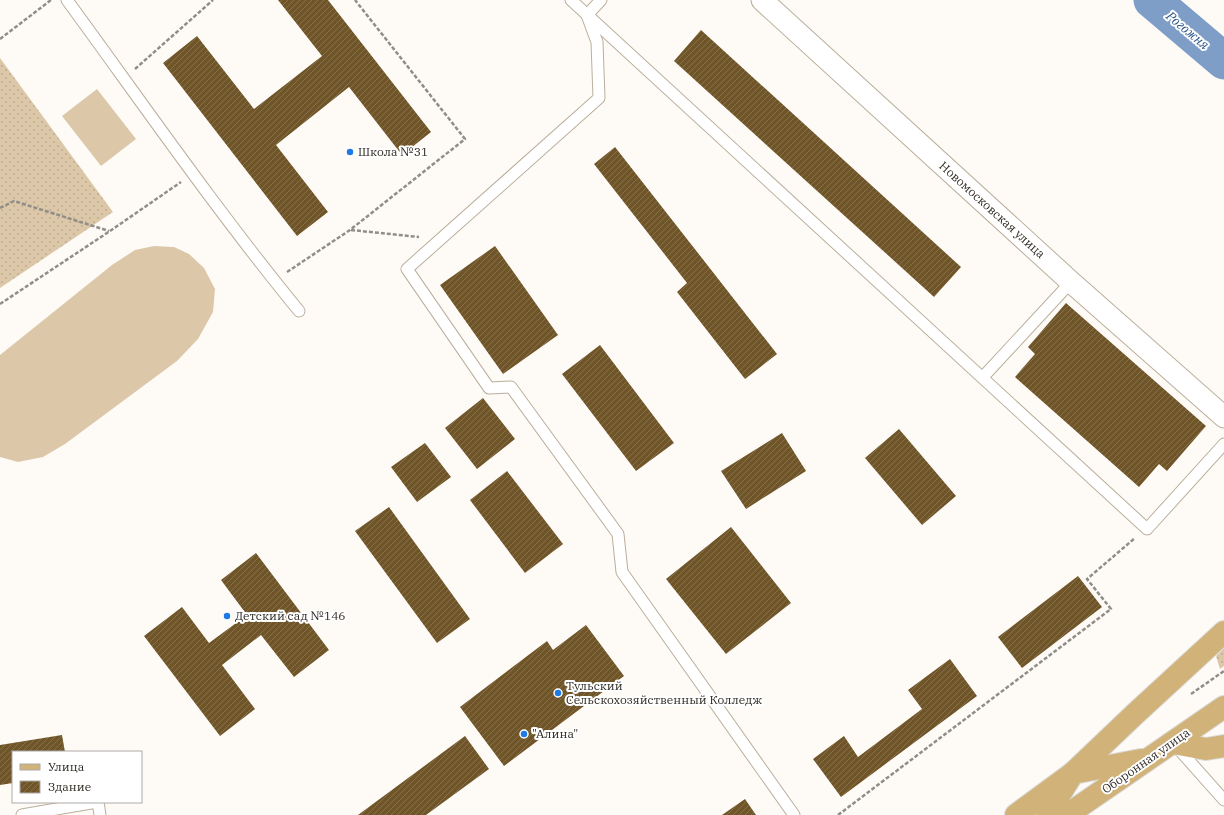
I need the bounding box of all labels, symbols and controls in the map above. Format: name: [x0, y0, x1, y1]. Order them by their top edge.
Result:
water label: Рогожня: [1162, 7, 1213, 53]
place label: Школа №31: [358, 144, 428, 159]
marker: Школа №31: [345, 147, 355, 157]
street label: Новомосковская улица: [936, 158, 1049, 261]
place label: Детский сад №146: [235, 608, 346, 623]
marker: Детский сад №146: [222, 611, 232, 621]
place label: Тульский Сельскохозяйственный Колледж: [566, 678, 762, 707]
marker: Тульский Сельскохозяйственный Колледж: [553, 688, 563, 698]
street label: Оборонная улица: [1099, 724, 1193, 797]
place label: "Алина": [532, 726, 578, 741]
marker: "Алина": [519, 729, 529, 739]
legend: [12, 751, 142, 803]
text: Улица: [48, 759, 85, 774]
text: Здание: [48, 779, 91, 794]

